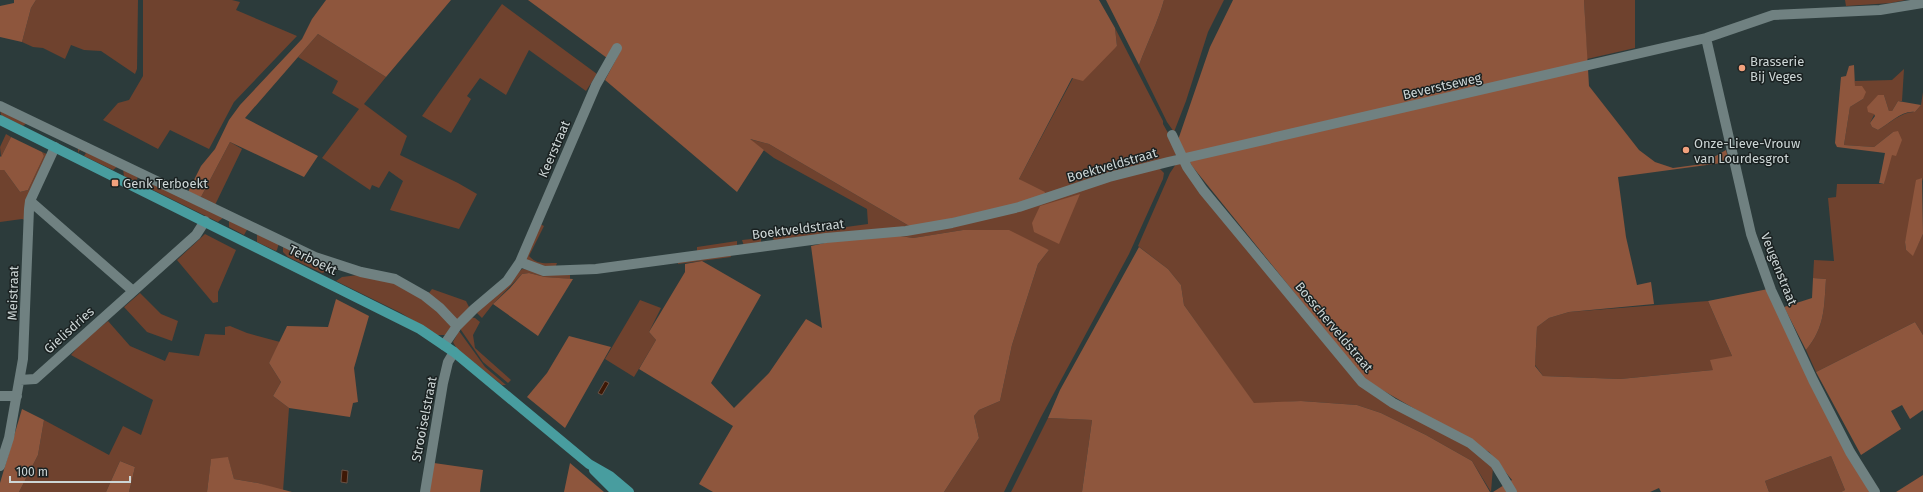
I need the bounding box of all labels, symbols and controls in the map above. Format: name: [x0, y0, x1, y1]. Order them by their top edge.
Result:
place label: Brasserie Bij Veges: [1750, 54, 1804, 84]
marker: Brasserie Bij Veges: [1737, 63, 1747, 73]
street label: Beverstseweg: [1401, 70, 1483, 102]
street label: Keerstraat: [535, 118, 573, 180]
place label: Onze-Lieve-Vrouw van Lourdesgrot: [1694, 136, 1801, 166]
street label: Boektveldstraat: [1065, 145, 1159, 185]
marker: Onze-Lieve-Vrouw van Lourdesgrot: [1681, 145, 1691, 155]
place label: Genk Terboekt: [123, 176, 208, 191]
marker: Genk Terboekt: [110, 178, 120, 188]
street label: Boektveldstraat: [751, 216, 845, 242]
street label: Veugenstraat: [1758, 231, 1800, 308]
street label: Terboekt: [286, 242, 340, 278]
street label: Meistraat: [5, 265, 21, 321]
street label: Bosscherveldstraat: [1292, 279, 1376, 375]
street label: Gielisdries: [41, 304, 97, 356]
street label: Strooiselstraat: [408, 375, 440, 463]
scale bar: [10, 458, 130, 484]
text: 100 m: [16, 465, 48, 479]

